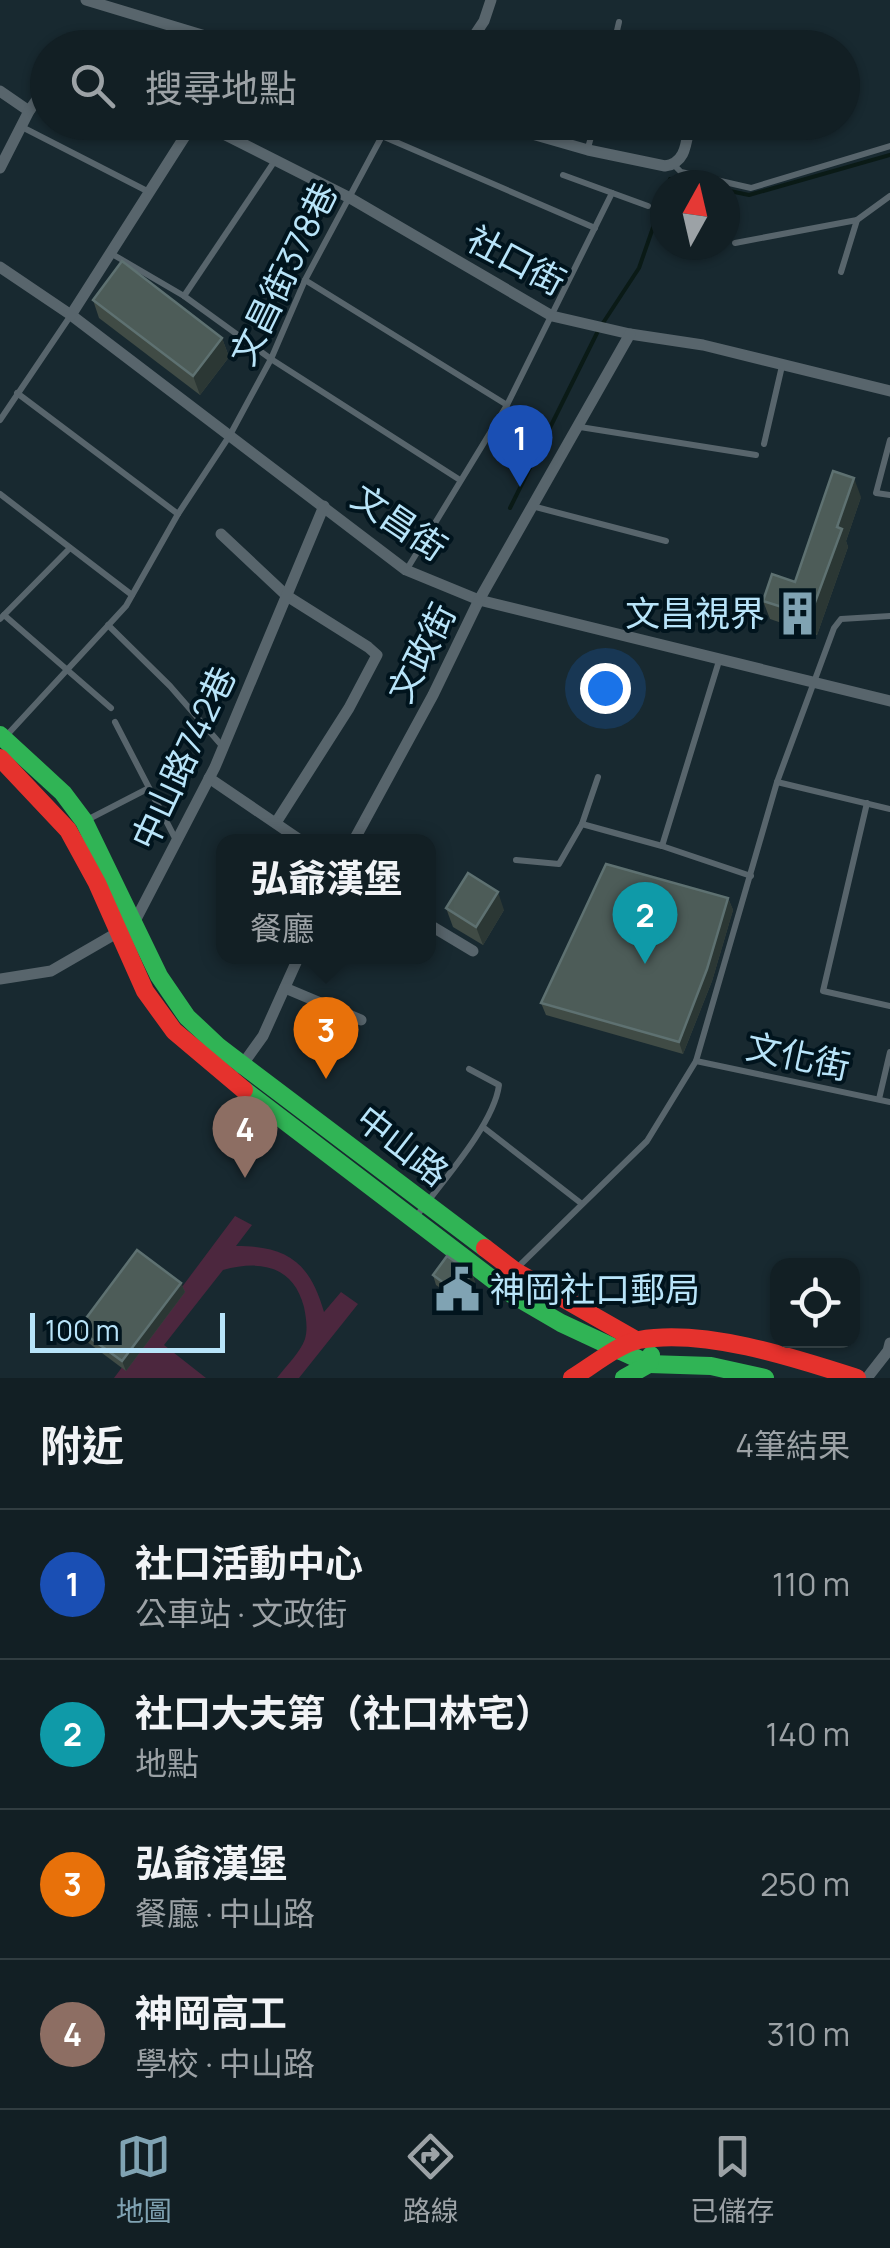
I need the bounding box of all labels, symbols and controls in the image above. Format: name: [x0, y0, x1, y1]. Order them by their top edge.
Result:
search box: [30, 30, 860, 140]
icon: search: [65, 58, 120, 113]
text: 搜尋地點: [145, 61, 297, 113]
north arrow: [650, 170, 740, 260]
street label: 文昌街378巷: [218, 174, 348, 373]
street label: 社口街: [459, 214, 574, 306]
pin: 1: [488, 404, 552, 487]
street label: 文昌街: [343, 473, 457, 571]
place label: 文昌視界: [625, 589, 765, 637]
building icon: 文昌視界: [774, 590, 822, 638]
street label: 文政街: [376, 595, 466, 710]
street label: 中山路742巷: [120, 658, 246, 857]
your location: [580, 663, 631, 714]
popup: [216, 834, 436, 964]
text: 弘爺漢堡: [250, 851, 402, 903]
pin: 2: [612, 882, 678, 964]
text: 餐廳: [250, 906, 314, 950]
pin: 3: [294, 996, 358, 1079]
street label: 文化街: [742, 1022, 855, 1090]
street label: 中山路: [346, 1094, 459, 1196]
pin: 4: [212, 1096, 278, 1178]
map controls: [770, 1258, 860, 1348]
button: locate: [770, 1258, 860, 1348]
place label: 神岡社口郵局: [490, 1265, 700, 1313]
public building icon: 神岡社口郵局: [433, 1266, 481, 1314]
scale bar: [30, 1308, 225, 1352]
text: 100 m: [45, 1311, 119, 1349]
text: 附近: [40, 1416, 124, 1474]
text: 4筆結果: [735, 1423, 850, 1467]
text: 社口活動中心: [135, 1536, 363, 1588]
text: 1: [65, 1562, 80, 1606]
text: 110 m: [772, 1562, 850, 1606]
text: 公車站 · 文政街: [135, 1591, 347, 1635]
text: 社口大夫第（社口林宅）: [135, 1686, 553, 1738]
text: 2: [63, 1712, 82, 1756]
text: 140 m: [766, 1712, 850, 1756]
text: 地點: [135, 1741, 199, 1785]
text: 弘爺漢堡: [135, 1836, 287, 1888]
text: 3: [63, 1862, 82, 1906]
text: 250 m: [760, 1862, 850, 1906]
text: 餐廳 · 中山路: [135, 1891, 315, 1935]
text: 神岡高工: [135, 1986, 287, 2038]
text: 4: [63, 2012, 82, 2056]
text: 310 m: [767, 2012, 850, 2056]
text: 學校 · 中山路: [135, 2041, 315, 2085]
tab: 地圖: [116, 2129, 172, 2229]
tab: 路線: [403, 2129, 459, 2229]
tab: 已儲存: [690, 2129, 774, 2229]

